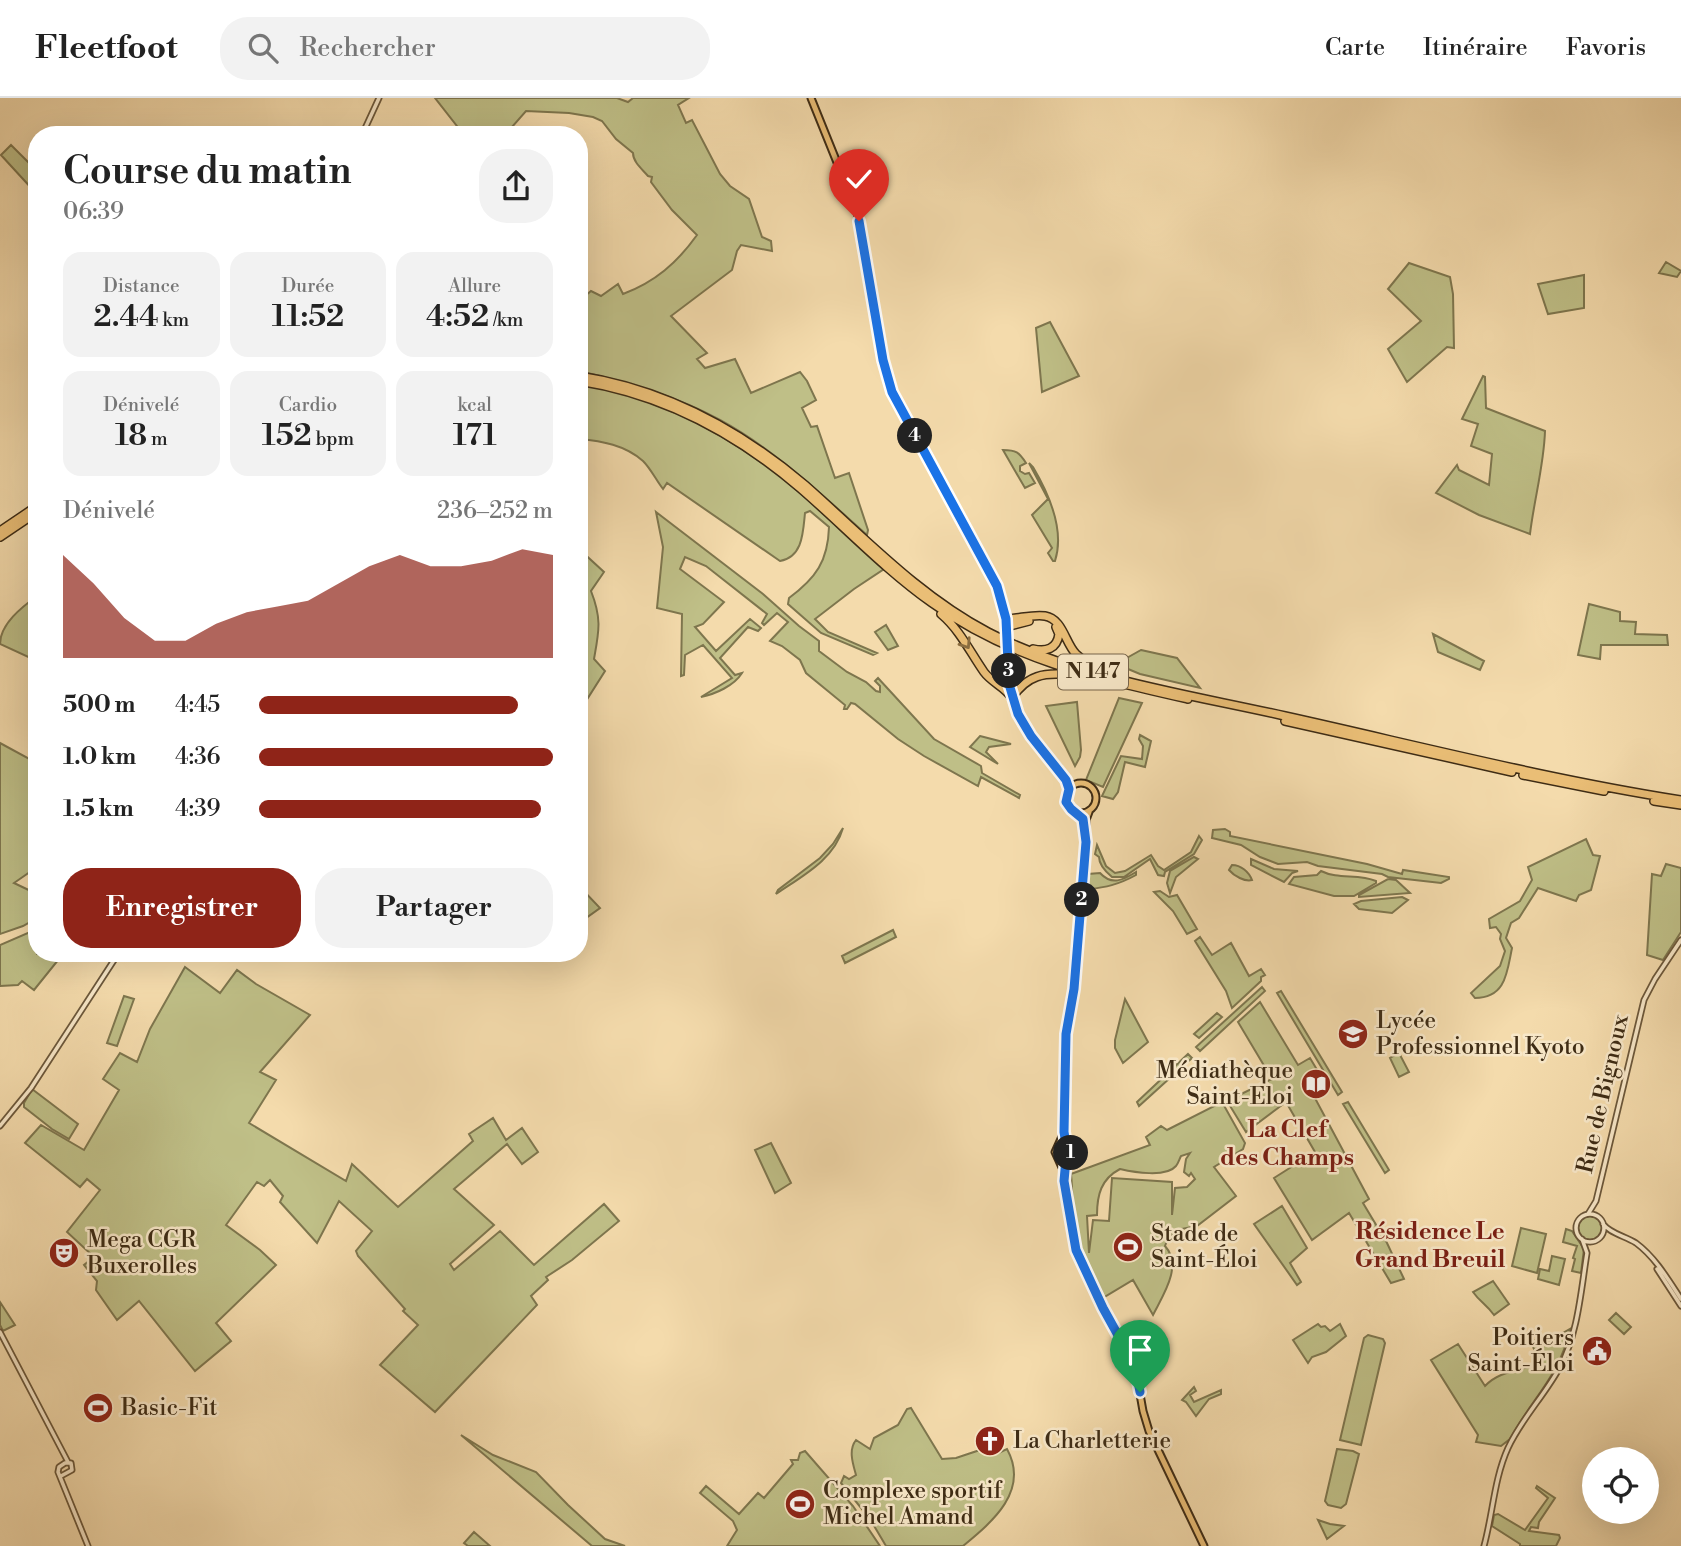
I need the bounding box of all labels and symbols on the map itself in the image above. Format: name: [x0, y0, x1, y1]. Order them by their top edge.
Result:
pin: [829, 149, 889, 221]
pin: 4: [898, 418, 932, 454]
one-way arrow: [958, 636, 971, 649]
pin: 3: [992, 654, 1026, 688]
road number: N 147: [1058, 654, 1128, 690]
pin: 2: [1064, 882, 1100, 918]
place label: Lycée Professionnel Kyoto: [1376, 1007, 1585, 1061]
street label: Rue de Bignoux: [1571, 1012, 1635, 1176]
school or university icon: Lycée Professionnel Kyoto: [1336, 1017, 1370, 1051]
place label: Médiathèque Saint-Eloi: [1156, 1057, 1293, 1111]
library icon: Médiathèque Saint-Eloi: [1299, 1067, 1333, 1101]
district label: La Clef des Champs: [1220, 1115, 1354, 1173]
pin: 1: [1054, 1136, 1088, 1170]
district label: Résidence Le Grand Breuil: [1355, 1217, 1505, 1275]
place label: Stade de Saint-Éloi: [1151, 1220, 1258, 1274]
place label: Mega CGR Buxerolles: [86, 1226, 197, 1280]
sports icon: Stade de Saint-Éloi: [1111, 1230, 1145, 1264]
theatre icon: Mega CGR Buxerolles: [47, 1236, 81, 1270]
pin: [1110, 1320, 1170, 1392]
place label: Poitiers Saint-Éloi: [1467, 1324, 1574, 1378]
public building icon: Poitiers Saint-Éloi: [1580, 1334, 1614, 1368]
sports icon: Basic-Fit: [81, 1391, 115, 1425]
place label: Basic-Fit: [120, 1394, 218, 1422]
church icon: La Charletterie: [973, 1424, 1007, 1458]
place label: La Charletterie: [1013, 1427, 1171, 1455]
place label: Complexe sportif Michel Amand: [823, 1477, 1004, 1531]
sports icon: Complexe sportif Michel Amand: [783, 1487, 817, 1521]

